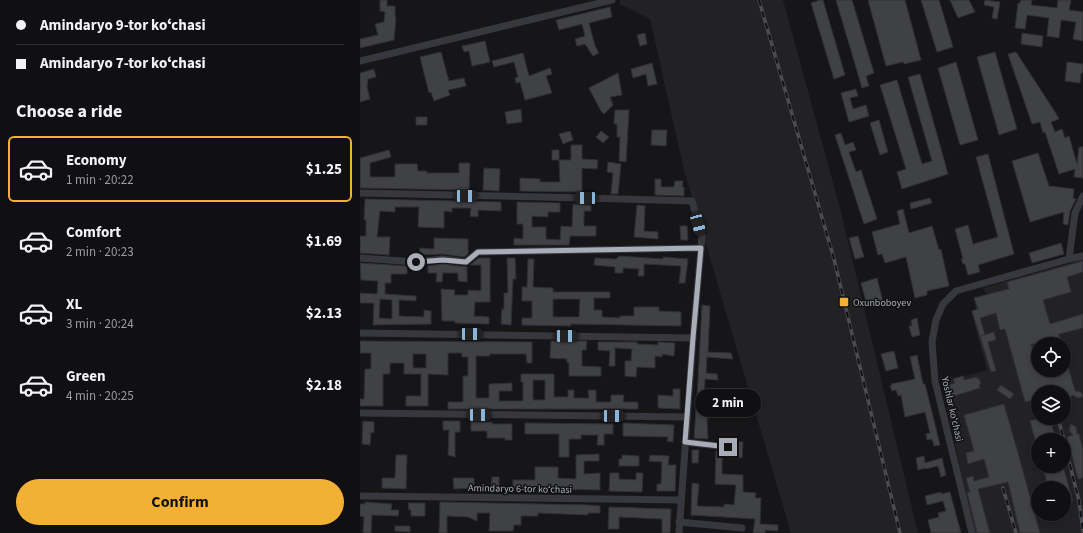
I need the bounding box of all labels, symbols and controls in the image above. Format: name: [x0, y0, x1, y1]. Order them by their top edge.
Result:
text: Amindaryo 9-tor koʻchasi: [40, 15, 206, 36]
text: Amindaryo 7-tor koʻchasi: [40, 53, 206, 74]
text: Choose a ride: [16, 99, 122, 124]
text: Economy: [66, 150, 127, 171]
icon: car: [18, 151, 54, 187]
text: $1.25: [306, 159, 342, 180]
text: 1 min · 20:22: [66, 171, 134, 189]
car: [454, 190, 478, 202]
car: [574, 192, 598, 204]
car: [689, 211, 707, 237]
text: Comfort: [66, 222, 121, 243]
icon: car: [18, 223, 54, 259]
text: $1.69: [306, 231, 342, 252]
text: 2 min · 20:23: [66, 243, 134, 261]
route start: [407, 253, 425, 271]
text: XL: [66, 294, 82, 315]
icon: car: [18, 295, 54, 331]
marker: Oxunboboyev: [838, 296, 850, 308]
place label: Oxunboboyev: [853, 296, 911, 310]
text: $2.13: [306, 303, 342, 324]
text: 3 min · 20:24: [66, 315, 134, 333]
car: [459, 328, 483, 340]
car: [554, 330, 578, 342]
map controls: [1031, 337, 1071, 521]
button: locate: [1031, 337, 1071, 377]
text: Green: [66, 366, 106, 387]
icon: car: [18, 367, 54, 403]
street label: Yoshlar koʻchasi: [938, 374, 966, 443]
text: $2.18: [306, 375, 342, 396]
button: layers: [1031, 385, 1071, 425]
text: 4 min · 20:25: [66, 387, 134, 405]
callout: 2 min: [695, 389, 761, 417]
text: 2 min: [712, 394, 744, 412]
car: [467, 409, 491, 421]
car: [601, 410, 625, 422]
button: +: [1031, 433, 1071, 473]
route end: [719, 438, 737, 456]
button: Confirm: [16, 479, 344, 525]
street label: Amindaryo 6-tor koʻchasi: [468, 481, 572, 497]
button: −: [1031, 481, 1071, 521]

